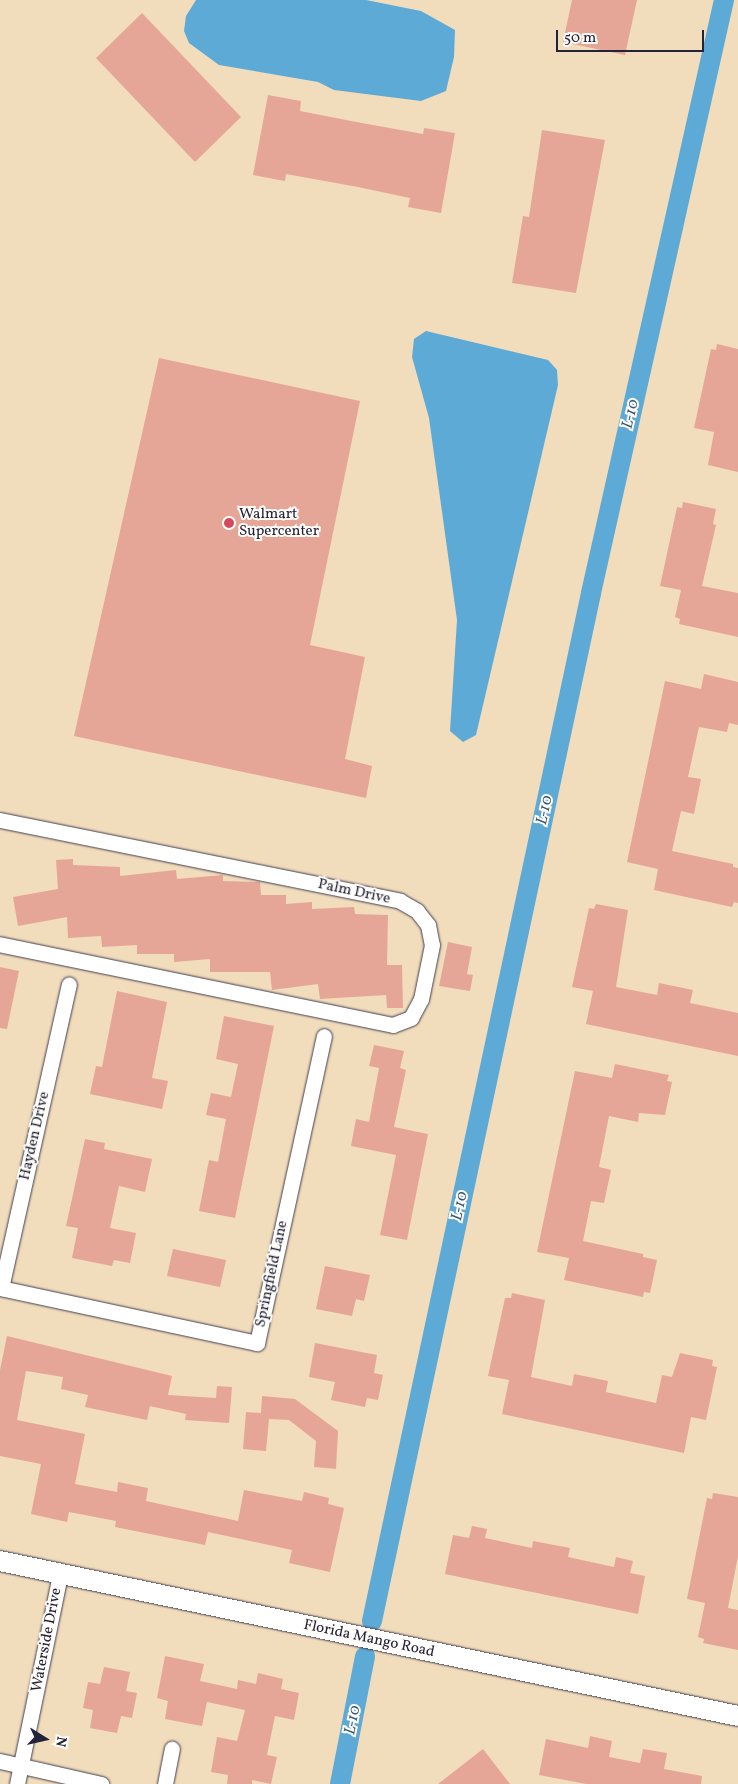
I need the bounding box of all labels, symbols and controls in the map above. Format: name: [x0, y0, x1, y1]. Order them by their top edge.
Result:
scale bar: [558, 20, 706, 52]
text: 50 m: [564, 28, 596, 49]
water label: L-10: [618, 397, 644, 431]
place label: Walmart Supercenter: [239, 505, 319, 540]
marker: Walmart Supercenter: [223, 517, 235, 529]
water label: L-10: [533, 793, 557, 827]
street label: Palm Drive: [316, 876, 392, 908]
street label: Hayden Drive: [16, 1090, 54, 1182]
water label: L-10: [448, 1189, 472, 1223]
street label: Springfield Lane: [252, 1219, 292, 1329]
street label: Waterside Drive: [28, 1586, 66, 1694]
street label: Florida Mango Road: [302, 1616, 436, 1662]
water label: L-10: [341, 1704, 365, 1736]
north arrow: [20, 1714, 70, 1764]
text: N: [50, 1735, 71, 1748]

